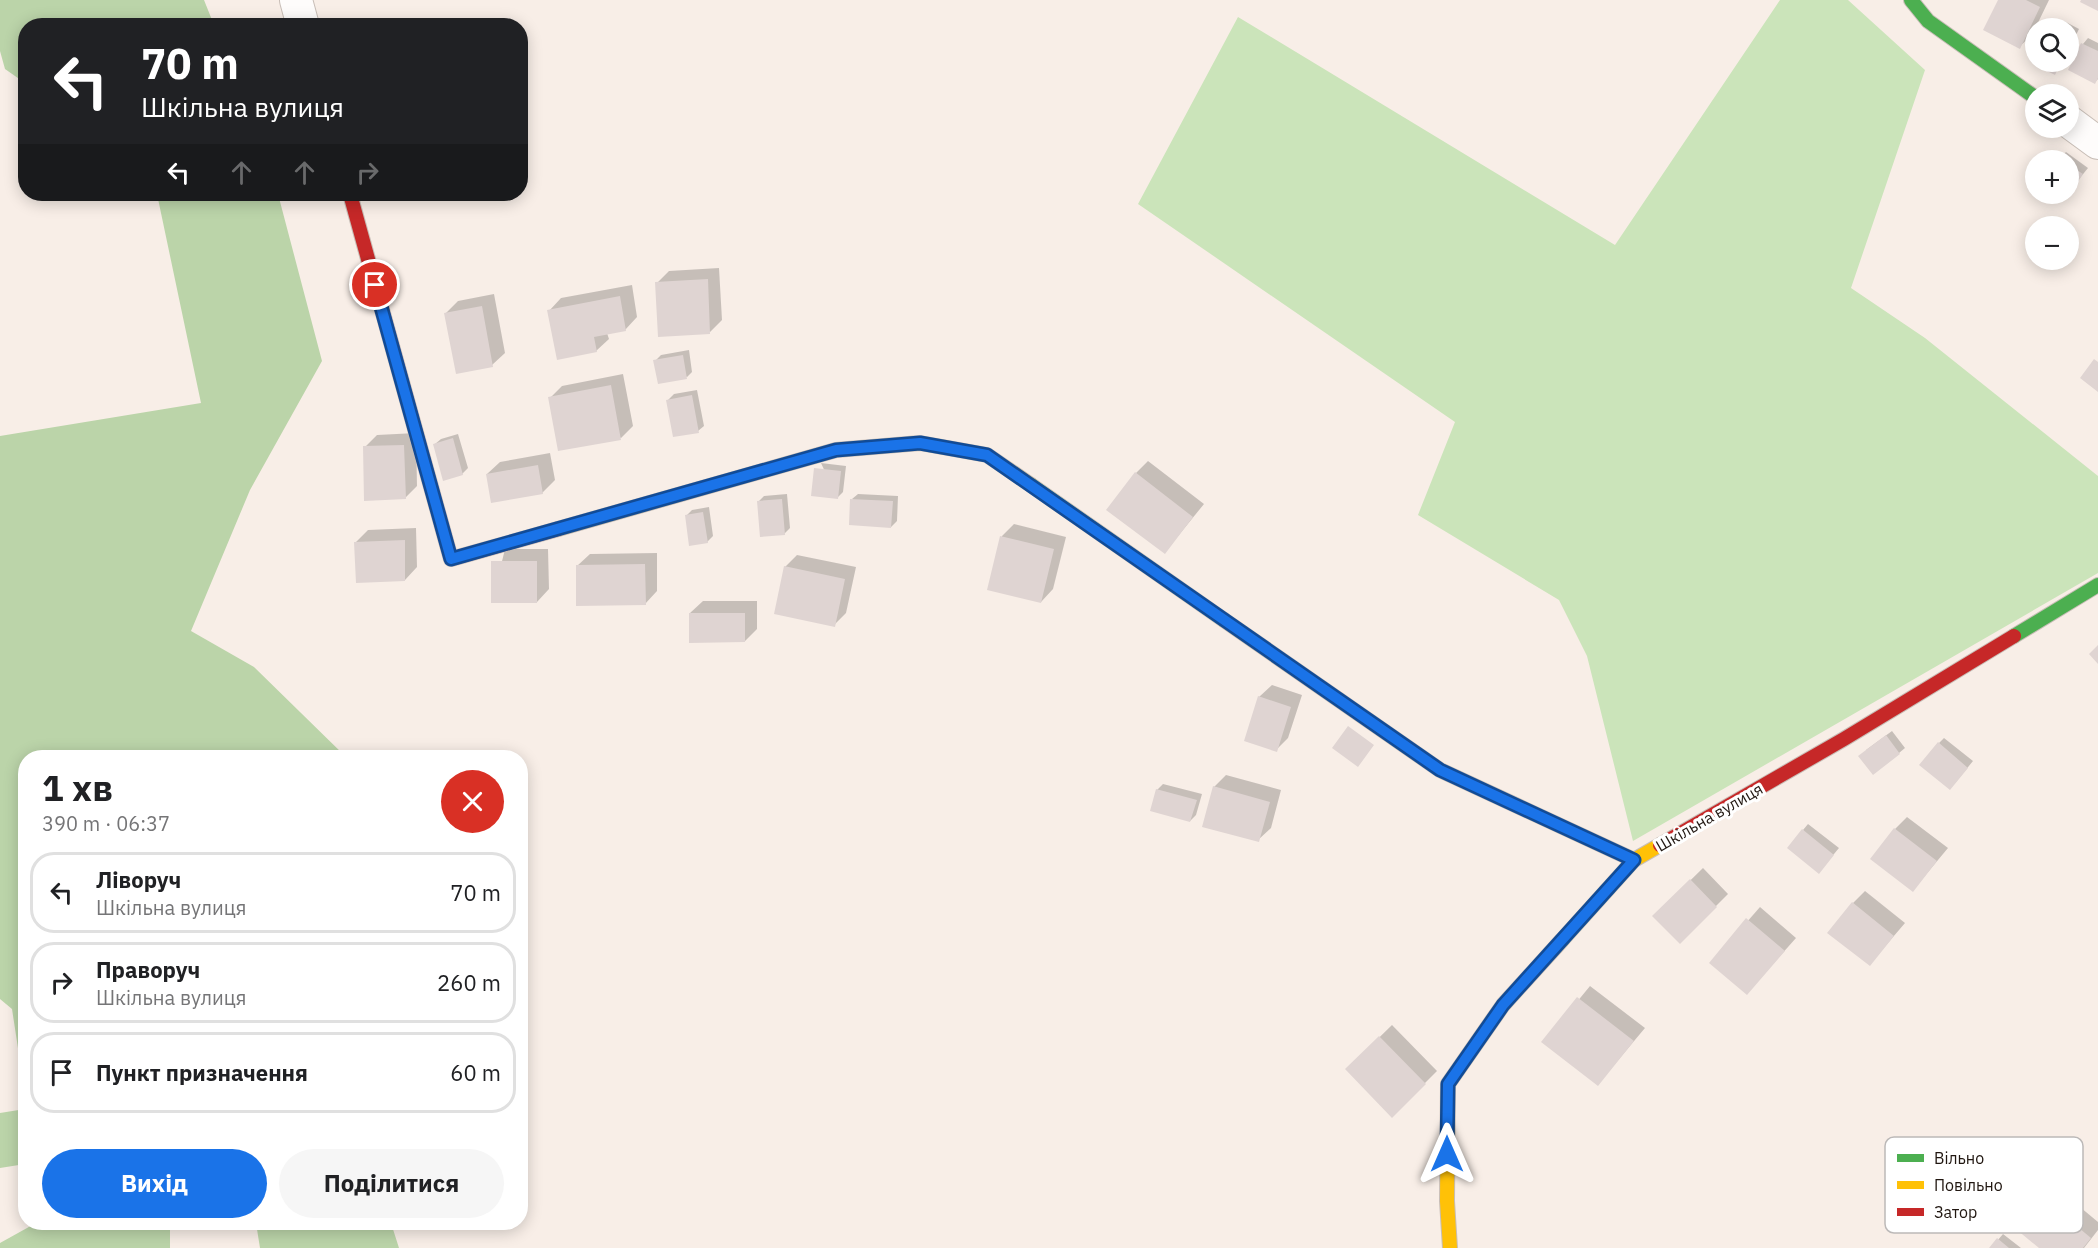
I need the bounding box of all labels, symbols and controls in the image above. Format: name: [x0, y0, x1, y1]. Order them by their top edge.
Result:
map controls: [2025, 18, 2079, 270]
button: search: [2025, 18, 2079, 72]
text: 70 m: [141, 36, 239, 91]
icon: left: [42, 42, 120, 120]
button: layers: [2025, 84, 2079, 138]
text: Шкільна вулиця: [141, 89, 344, 124]
button: +: [2025, 150, 2079, 204]
icon: left: [162, 156, 195, 189]
icon: ahead: [225, 156, 258, 189]
icon: ahead: [288, 156, 321, 189]
icon: right: [351, 156, 384, 189]
button: −: [2025, 216, 2079, 270]
pin: [349, 259, 400, 310]
icon: arrive: [358, 268, 391, 301]
text: 1 хв: [42, 764, 113, 811]
button: close: [441, 770, 504, 833]
street label: Шкільна вулиця: [1652, 778, 1766, 856]
text: 390 m · 06:37: [42, 810, 170, 837]
text: Ліворуч: [96, 865, 181, 894]
icon: left: [45, 876, 78, 909]
text: 70 m: [450, 878, 501, 907]
text: Шкільна вулиця: [96, 894, 246, 921]
text: Праворуч: [96, 955, 200, 984]
icon: right: [45, 966, 78, 999]
text: 260 m: [437, 968, 501, 997]
text: Шкільна вулиця: [96, 984, 246, 1011]
icon: arrive: [45, 1056, 78, 1089]
text: Пункт призначення: [96, 1058, 308, 1087]
text: 60 m: [450, 1058, 501, 1087]
position arrow: [1415, 1122, 1479, 1186]
legend: [1885, 1137, 2083, 1233]
text: Вільно: [1934, 1148, 1984, 1168]
button: Вихід: [42, 1149, 267, 1218]
button: Поділитися: [279, 1149, 504, 1218]
text: Повільно: [1934, 1175, 2003, 1195]
text: Затор: [1934, 1202, 1977, 1222]

